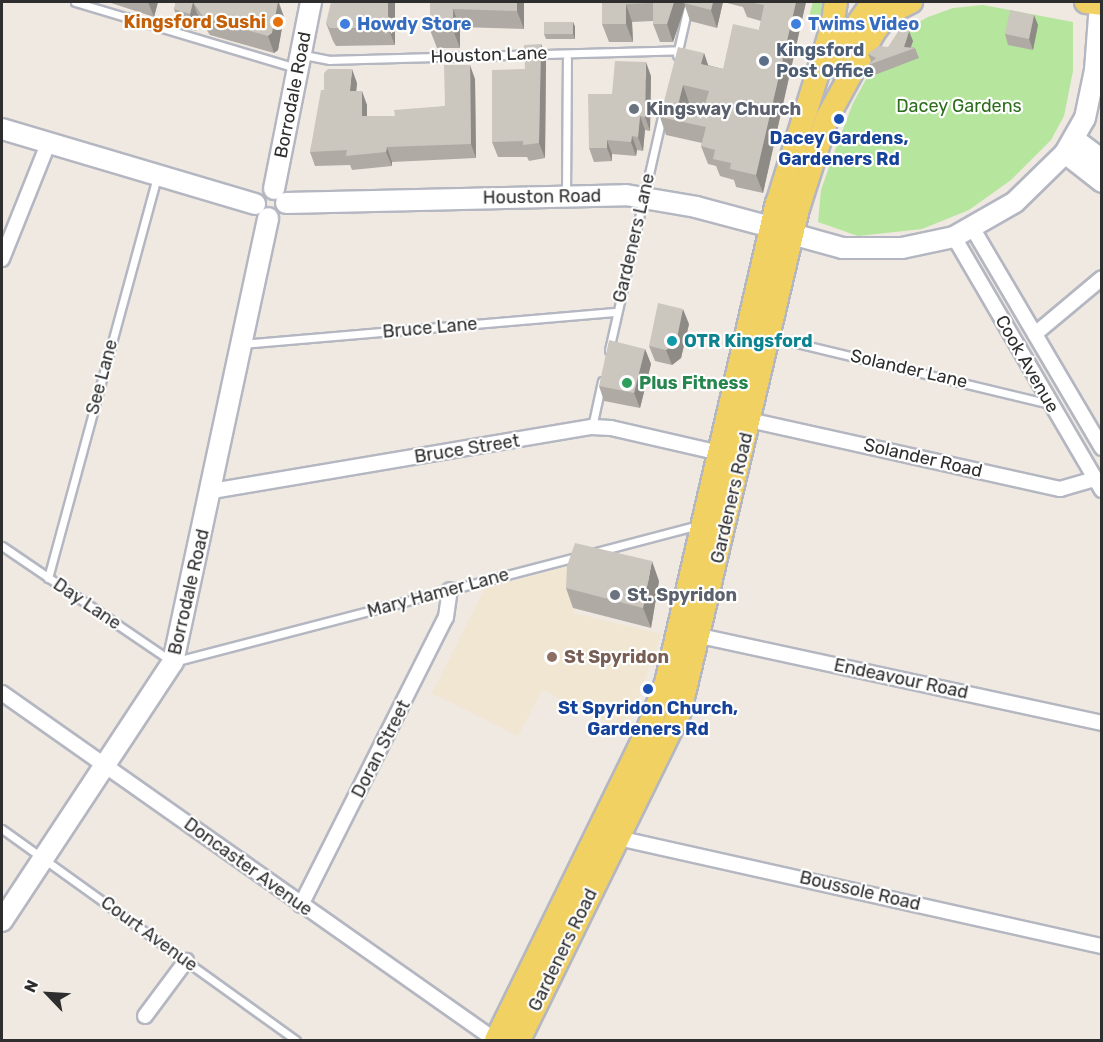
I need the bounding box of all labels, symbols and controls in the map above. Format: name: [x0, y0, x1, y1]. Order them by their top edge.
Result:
place label: Kingsford Sushi: [124, 11, 266, 33]
place label: Howdy Store: [357, 13, 472, 35]
place label: Twims Video: [808, 13, 920, 35]
marker: Kingsford Sushi: [271, 15, 285, 29]
marker: Howdy Store: [338, 17, 352, 31]
marker: Twims Video: [789, 17, 803, 31]
street label: Borrodale Road: [270, 30, 316, 160]
place label: Kingsford Post Office: [776, 40, 874, 82]
street label: Houston Lane: [430, 42, 548, 68]
marker: Kingsford Post Office: [757, 54, 771, 68]
park label: Dacey Gardens: [896, 95, 1022, 117]
place label: Kingsway Church: [646, 98, 802, 120]
marker: Kingsway Church: [627, 102, 641, 116]
marker: Dacey Gardens, Gardeners Rd: [832, 112, 846, 126]
place label: Dacey Gardens, Gardeners Rd: [769, 128, 909, 170]
street label: Gardeners Lane: [609, 171, 659, 305]
street label: Houston Road: [483, 185, 601, 209]
street label: Cook Avenue: [990, 311, 1064, 417]
street label: Bruce Lane: [382, 313, 478, 343]
place label: OTR Kingsford: [684, 330, 813, 352]
marker: OTR Kingsford: [665, 334, 679, 348]
street label: See Lane: [82, 337, 122, 417]
street label: Solander Lane: [848, 345, 970, 393]
place label: Plus Fitness: [639, 372, 748, 394]
marker: Plus Fitness: [620, 376, 634, 390]
street label: Bruce Street: [413, 430, 521, 468]
street label: Gardeners Road: [706, 430, 758, 566]
street label: Solander Road: [861, 434, 985, 482]
street label: Borrodale Road: [164, 527, 214, 657]
street label: Mary Hamer Lane: [364, 564, 512, 622]
street label: Day Lane: [49, 573, 125, 635]
place label: St. Spyridon: [627, 584, 737, 606]
marker: St. Spyridon: [608, 588, 622, 602]
place label: St Spyridon: [564, 646, 669, 668]
marker: St Spyridon: [545, 650, 559, 664]
street label: Endeavour Road: [832, 654, 970, 704]
marker: St Spyridon Church, Gardeners Rd: [641, 682, 655, 696]
street label: Doran Street: [347, 697, 415, 801]
place label: St Spyridon Church, Gardeners Rd: [558, 698, 738, 740]
street label: Doncaster Avenue: [179, 813, 317, 921]
street label: Boussole Road: [797, 867, 923, 915]
street label: Gardeners Road: [524, 885, 602, 1015]
street label: Court Avenue: [96, 892, 202, 976]
north arrow: [18, 964, 78, 1024]
text: N: [20, 977, 42, 995]

